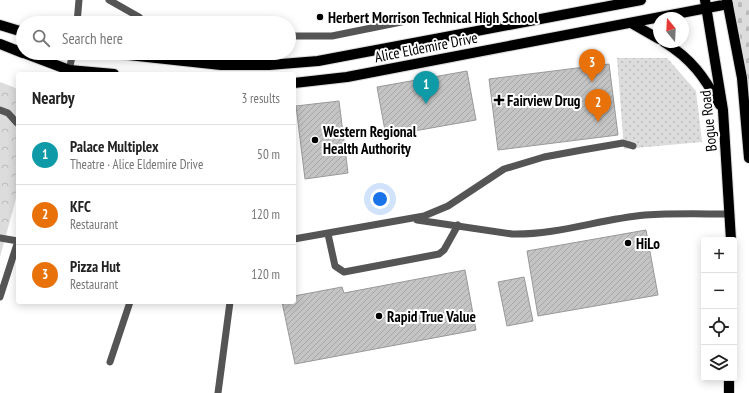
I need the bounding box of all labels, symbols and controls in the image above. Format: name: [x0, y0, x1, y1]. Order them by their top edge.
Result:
place label: Herbert Morrison Technical High School: [328, 8, 538, 27]
marker: Herbert Morrison Technical High School: [315, 12, 325, 22]
north arrow: [653, 12, 689, 48]
search box: [16, 16, 296, 60]
icon: search: [30, 27, 52, 49]
street label: Alice Eldemire Drive: [373, 28, 479, 66]
text: Search here: [62, 29, 123, 48]
pin: 3: [579, 49, 605, 82]
pin: 1: [413, 71, 439, 104]
text: Nearby: [32, 87, 75, 109]
pin: 2: [585, 89, 611, 122]
street label: Bogue Road: [695, 89, 721, 153]
text: 3 results: [241, 90, 280, 107]
place label: Fairview Drug: [507, 91, 581, 110]
marker: Fairview Drug: [494, 95, 504, 105]
place label: Western Regional Health Authority: [322, 122, 417, 158]
marker: Western Regional Health Authority: [310, 135, 320, 145]
text: Palace Multiplex: [70, 137, 159, 156]
text: 1: [42, 146, 48, 163]
text: 50 m: [257, 146, 280, 163]
text: Theatre · Alice Eldemire Drive: [70, 156, 203, 173]
your location: [370, 189, 390, 209]
text: KFC: [70, 197, 91, 216]
text: 2: [42, 206, 48, 223]
text: 120 m: [251, 206, 280, 223]
text: Restaurant: [70, 216, 118, 233]
place label: HiLo: [636, 234, 660, 253]
map controls: [701, 237, 737, 381]
button: +: [701, 237, 737, 273]
marker: HiLo: [623, 238, 633, 248]
text: Pizza Hut: [70, 257, 120, 276]
text: 3: [42, 266, 48, 283]
text: 120 m: [251, 266, 280, 283]
button: −: [701, 273, 737, 309]
text: Restaurant: [70, 276, 118, 293]
place label: Rapid True Value: [387, 307, 476, 326]
button: locate: [701, 309, 737, 345]
marker: Rapid True Value: [374, 311, 384, 321]
button: layers: [701, 345, 737, 381]

